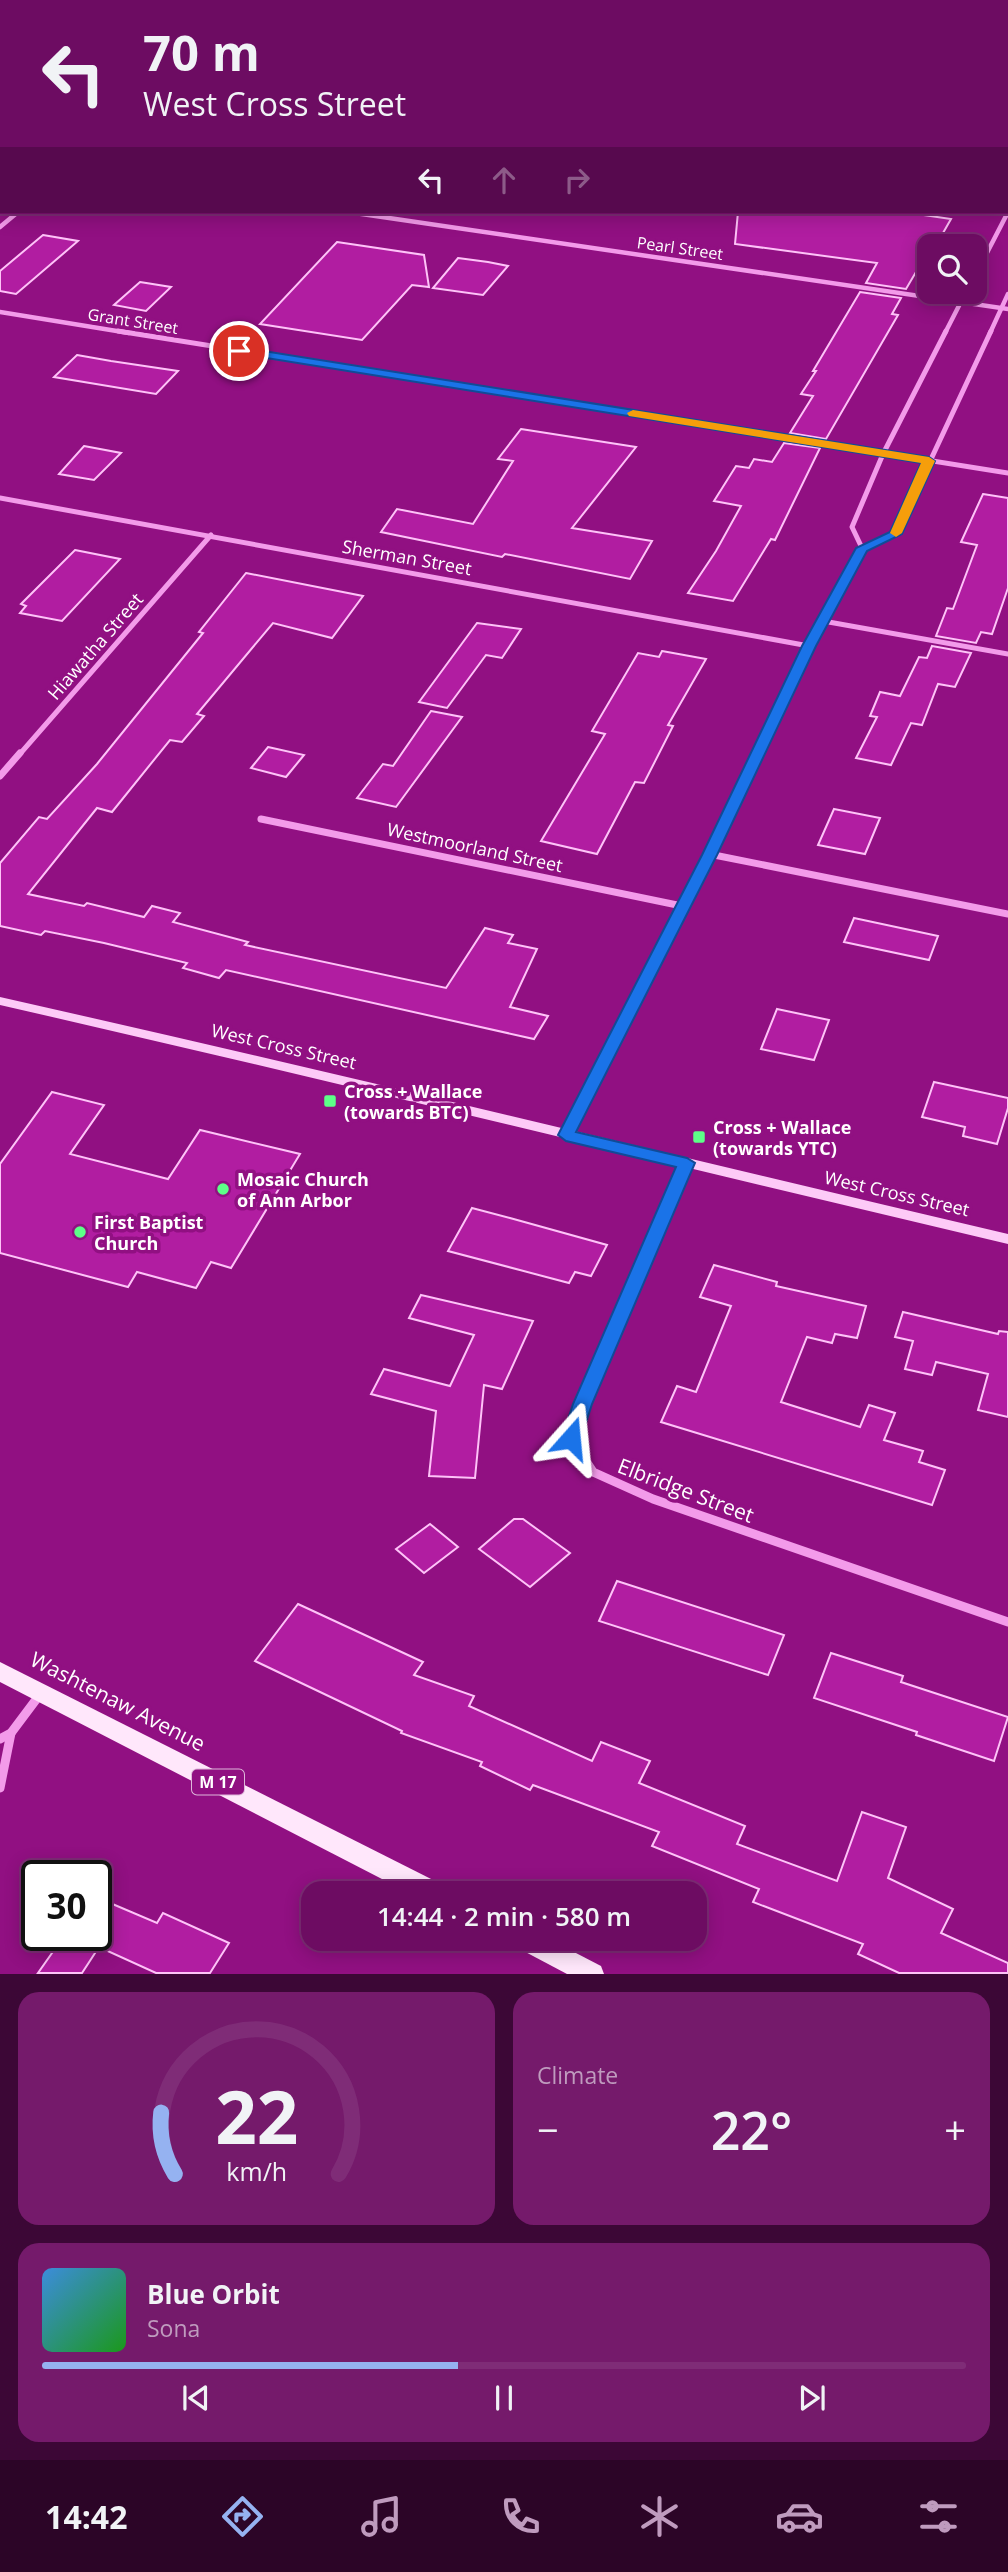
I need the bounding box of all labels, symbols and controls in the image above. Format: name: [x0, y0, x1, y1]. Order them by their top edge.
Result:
text: 70 m: [143, 19, 260, 85]
icon: left: [28, 28, 119, 119]
text: West Cross Street: [143, 82, 406, 125]
icon: left: [412, 161, 450, 199]
icon: ahead: [485, 161, 523, 199]
icon: right: [558, 161, 596, 199]
street label: Pearl Street: [635, 231, 725, 265]
map controls: [917, 234, 987, 304]
button: search: [917, 234, 987, 304]
street label: Grant Street: [86, 303, 180, 339]
pin: [209, 321, 269, 381]
icon: arrive: [220, 332, 258, 370]
street label: Sherman Street: [340, 534, 474, 580]
street label: Hiawatha Street: [42, 587, 148, 705]
street label: Westmoorland Street: [385, 817, 565, 877]
street label: West Cross Street: [209, 1018, 359, 1074]
place label: Cross + Wallace (towards BTC): [344, 1079, 482, 1124]
marker: Cross + Wallace (towards BTC): [322, 1093, 338, 1109]
place label: Cross + Wallace (towards YTC): [713, 1115, 851, 1160]
marker: Cross + Wallace (towards YTC): [691, 1129, 707, 1145]
street label: West Cross Street: [822, 1165, 972, 1221]
place label: Mosaic Church of Ann Arbor: [237, 1167, 369, 1212]
marker: Mosaic Church of Ann Arbor: [215, 1181, 231, 1197]
place label: First Baptist Church: [94, 1210, 204, 1255]
marker: First Baptist Church: [72, 1224, 88, 1240]
position arrow: [534, 1401, 608, 1475]
street label: Elbridge Street: [614, 1451, 758, 1529]
street label: Washtenaw Avenue: [26, 1645, 210, 1757]
road number: M 17: [192, 1770, 244, 1795]
speed limit sign: 30: [21, 1860, 112, 1951]
text: 14:44 · 2 min · 580 m: [377, 1898, 631, 1934]
text: Climate: [537, 2059, 618, 2091]
text: 22: [215, 2067, 298, 2166]
text: 22°: [711, 2094, 792, 2165]
text: −: [537, 2103, 559, 2155]
text: +: [944, 2103, 966, 2155]
text: km/h: [226, 2154, 287, 2188]
text: Blue Orbit: [147, 2276, 280, 2312]
text: Sona: [147, 2312, 200, 2344]
icon: previous: [177, 2379, 215, 2417]
icon: pause: [485, 2379, 523, 2417]
icon: next: [793, 2379, 831, 2417]
icon: directions: [218, 2492, 267, 2541]
icon: music: [357, 2492, 406, 2541]
icon: phone: [496, 2492, 545, 2541]
icon: climate: [635, 2492, 684, 2541]
icon: car: [775, 2492, 824, 2541]
icon: filters: [914, 2492, 963, 2541]
text: 14:42: [45, 2495, 127, 2538]

